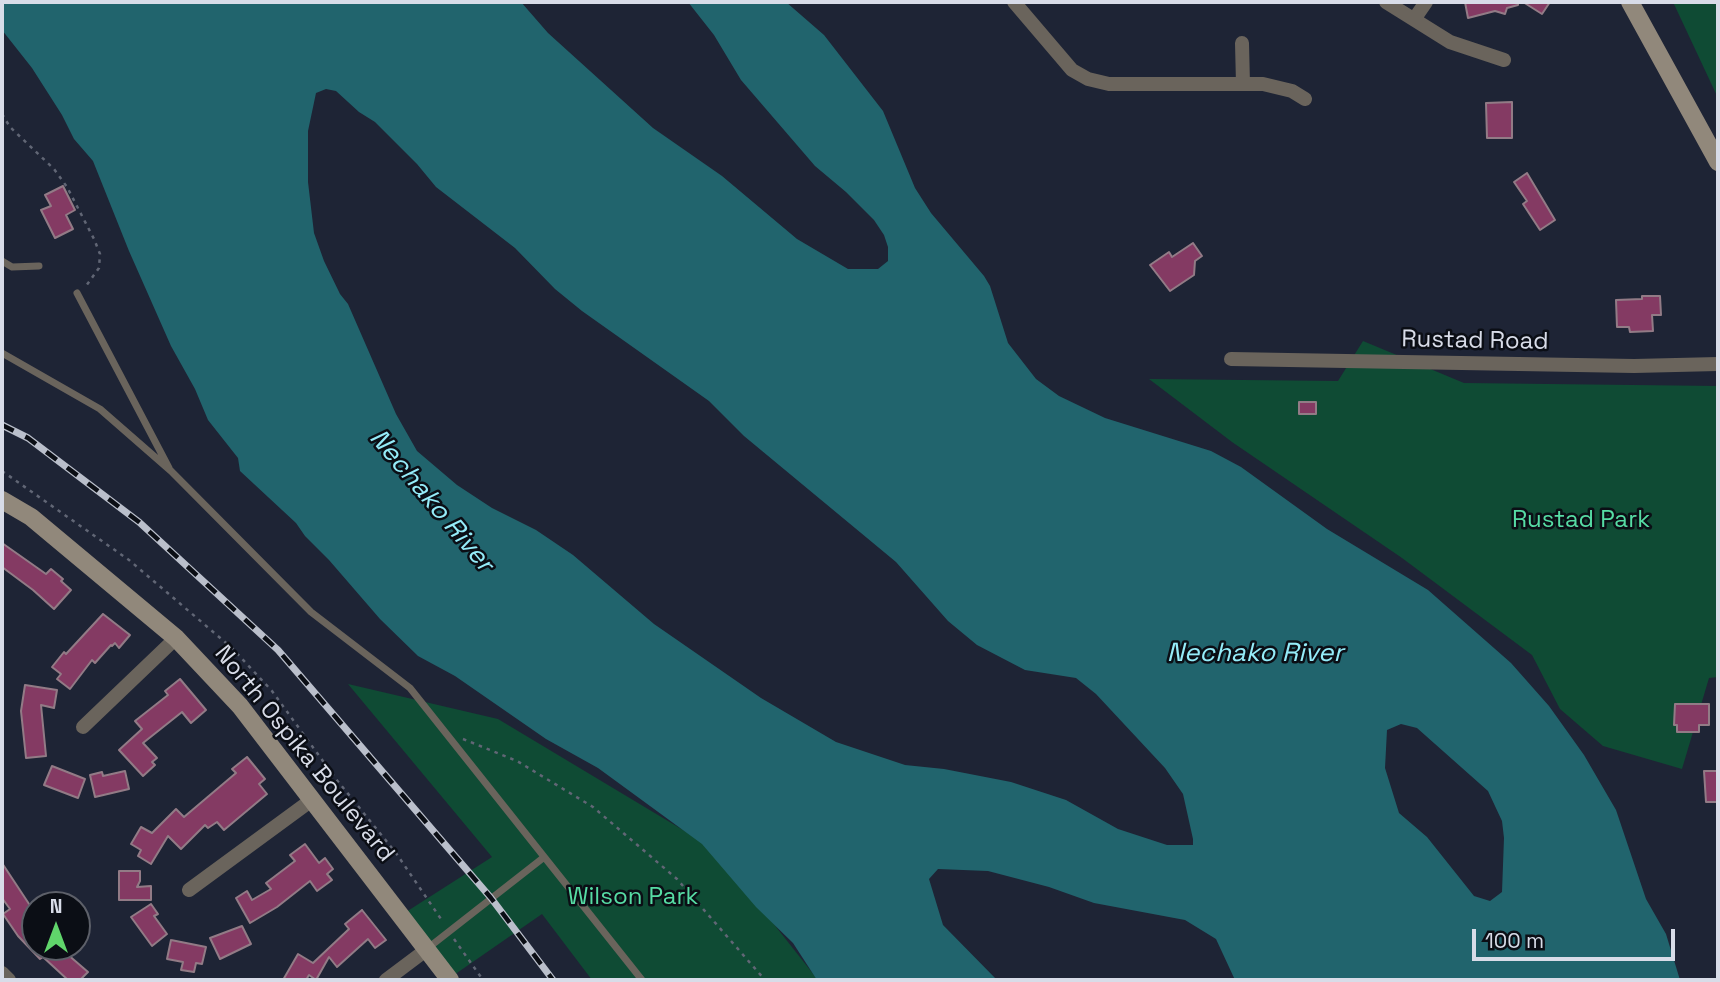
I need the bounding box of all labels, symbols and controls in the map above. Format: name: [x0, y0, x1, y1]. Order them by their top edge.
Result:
street label: Rustad Road: [1401, 325, 1549, 357]
water label: Nechako River: [362, 423, 500, 579]
park label: Rustad Park: [1512, 506, 1650, 534]
water label: Nechako River: [1167, 638, 1343, 670]
street label: North Ospika Boulevard: [208, 640, 400, 868]
park label: Wilson Park: [567, 883, 699, 911]
north arrow: [21, 891, 91, 961]
text: N: [50, 894, 62, 919]
scale bar: [1475, 916, 1678, 960]
text: 100 m: [1485, 927, 1544, 954]

